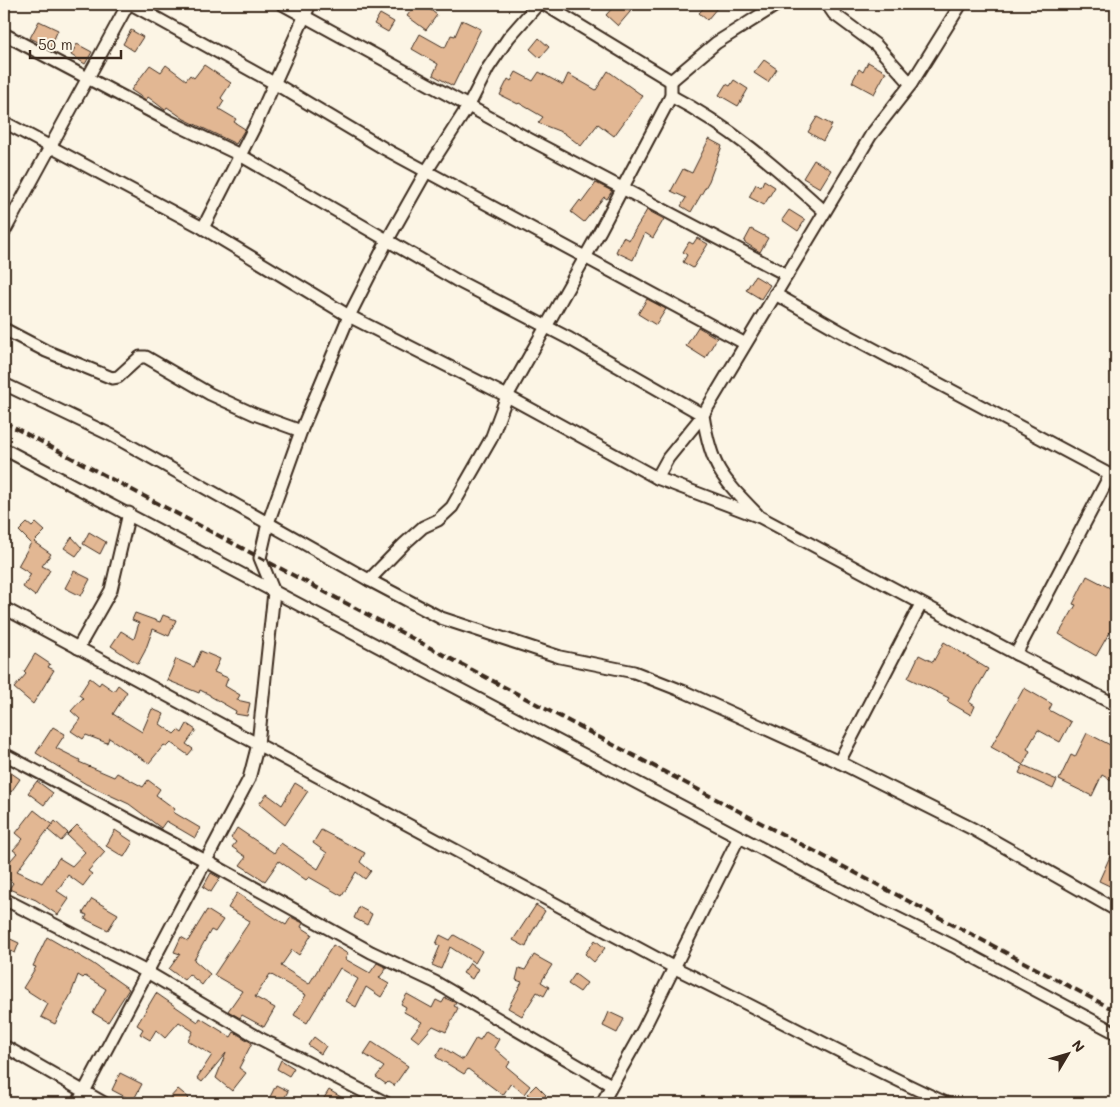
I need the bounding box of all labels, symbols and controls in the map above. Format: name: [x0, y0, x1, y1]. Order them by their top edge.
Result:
scale bar: [30, 28, 121, 60]
text: 50 m: [38, 34, 73, 54]
north arrow: [1042, 1030, 1092, 1080]
text: N: [1068, 1036, 1089, 1056]

